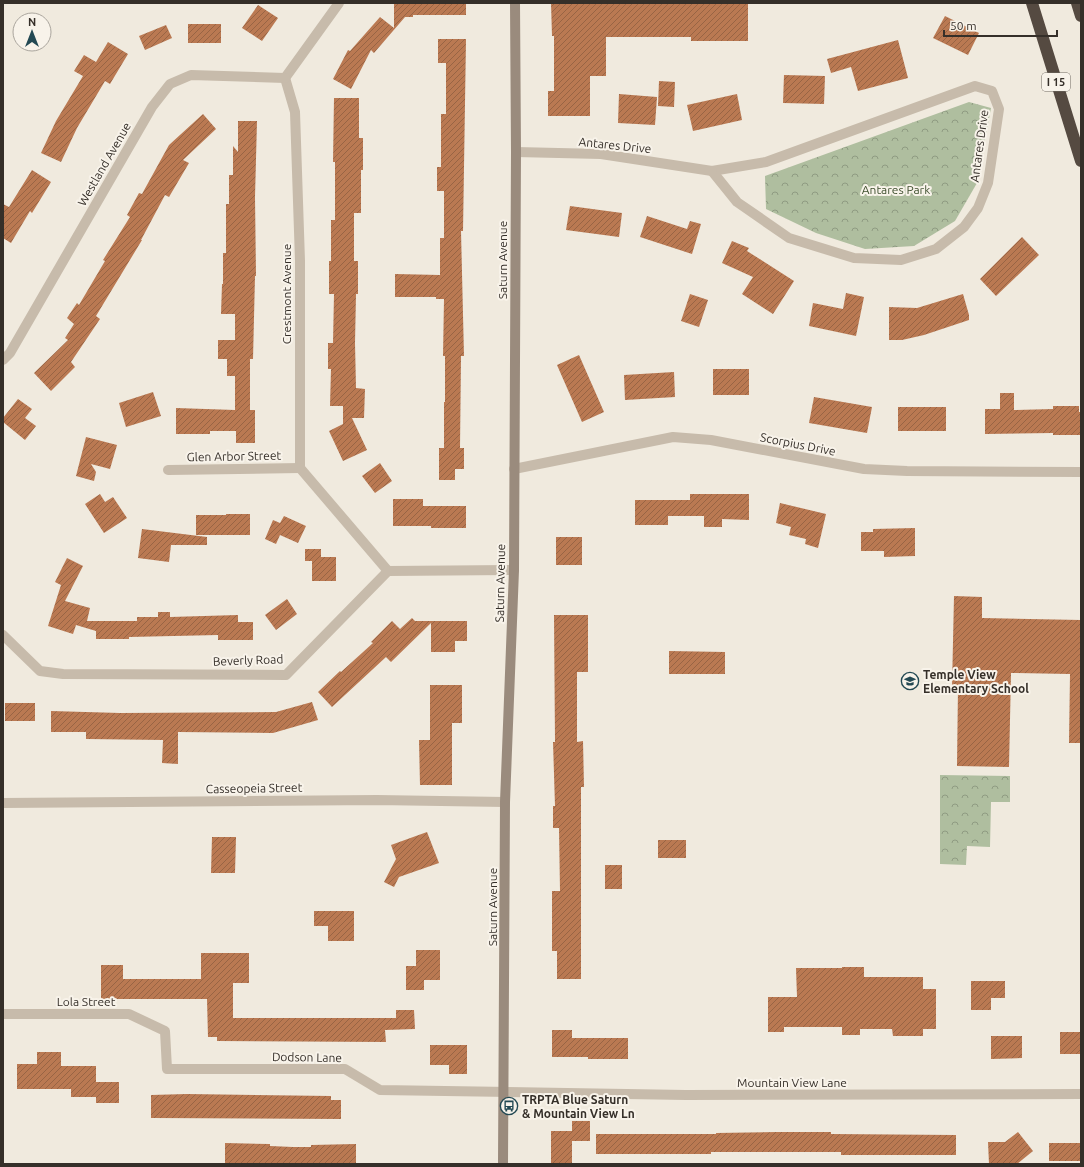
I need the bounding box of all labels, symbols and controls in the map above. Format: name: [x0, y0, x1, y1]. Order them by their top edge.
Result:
north arrow: [12, 12, 52, 52]
scale bar: [944, 12, 1057, 38]
text: N: [28, 16, 36, 28]
text: 50 m: [950, 19, 977, 32]
road number: I 15: [1042, 73, 1070, 91]
street label: Antares Drive: [967, 109, 991, 183]
street label: Westland Avenue: [75, 120, 133, 208]
street label: Antares Drive: [578, 135, 652, 155]
park label: Antares Park: [862, 183, 930, 196]
street label: Saturn Avenue: [496, 221, 509, 299]
street label: Crestmont Avenue: [280, 244, 293, 344]
street label: Scorpius Drive: [759, 430, 837, 458]
street label: Glen Arbor Street: [187, 449, 282, 463]
street label: Saturn Avenue: [493, 544, 507, 622]
street label: Beverly Road: [213, 652, 283, 668]
place label: Temple View Elementary School: [923, 668, 1029, 695]
school or university icon: Temple View Elementary School: [900, 671, 920, 691]
street label: Casseopeia Street: [206, 781, 303, 795]
street label: Saturn Avenue: [486, 868, 499, 946]
street label: Lola Street: [57, 995, 116, 1008]
street label: Dodson Lane: [272, 1050, 342, 1064]
street label: Mountain View Lane: [737, 1076, 847, 1089]
place label: TRPTA Blue Saturn & Mountain View Ln: [522, 1093, 635, 1120]
bus stop icon: TRPTA Blue Saturn & Mountain View Ln: [499, 1096, 519, 1116]

